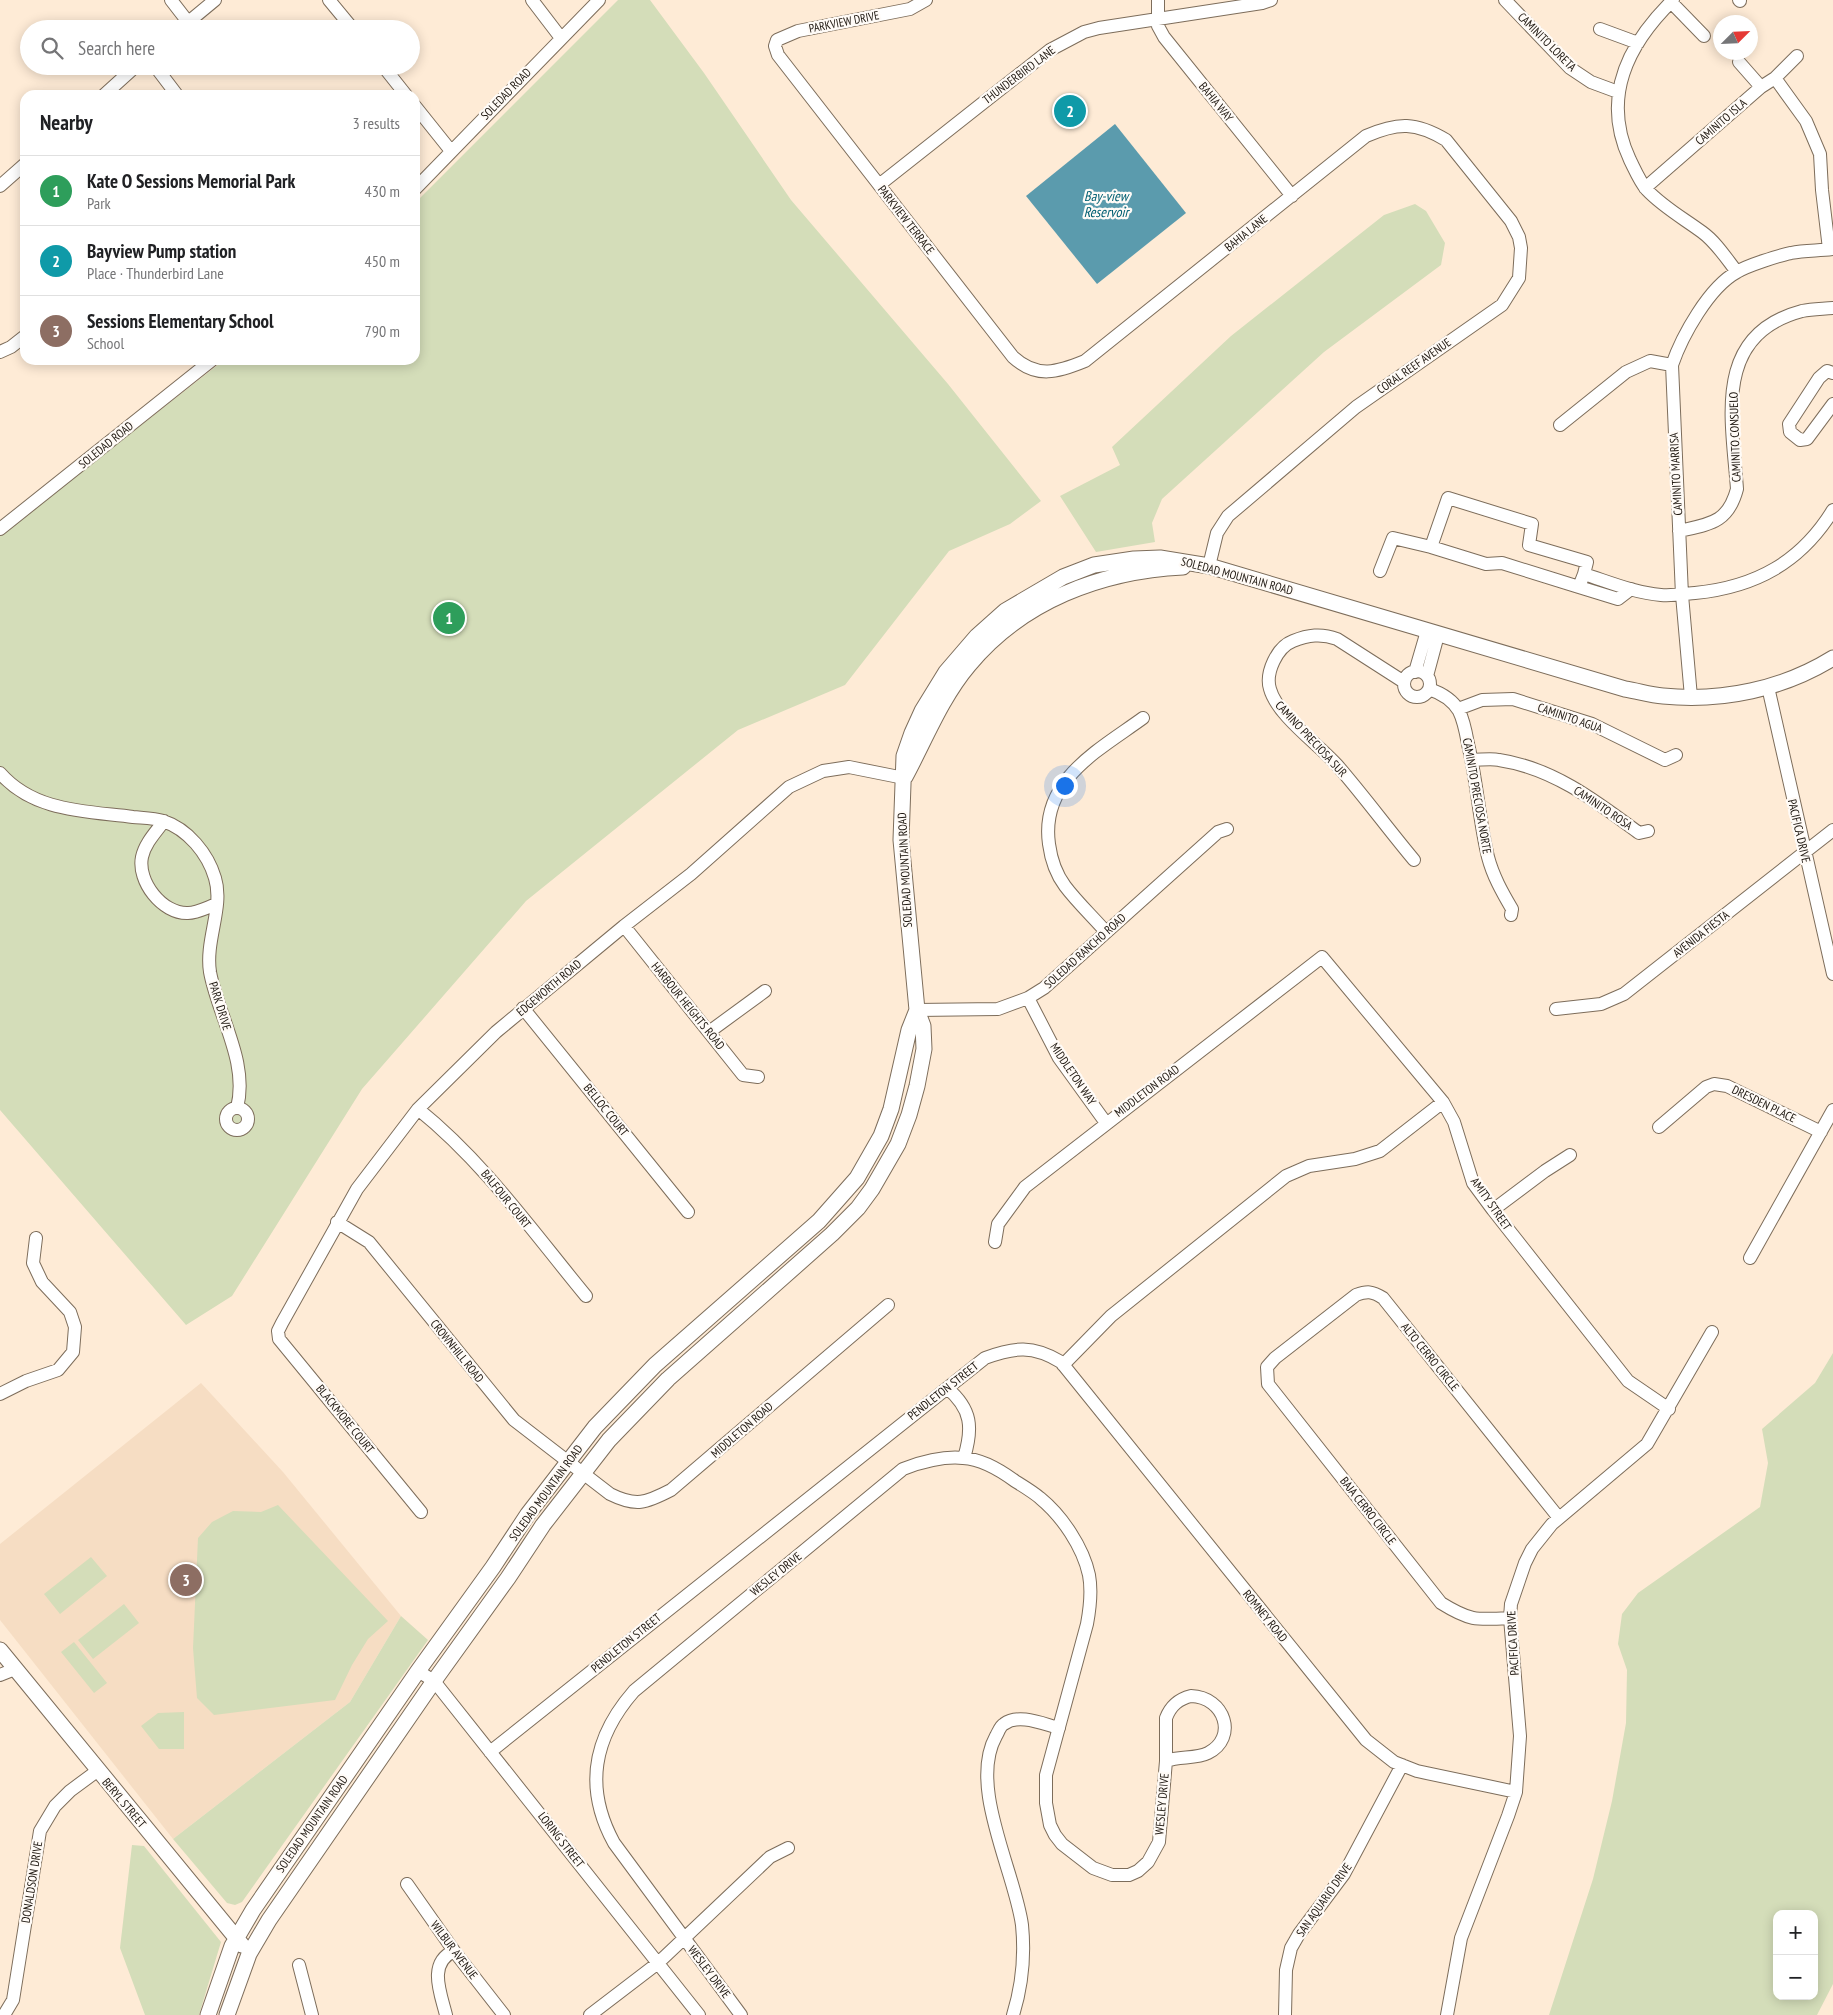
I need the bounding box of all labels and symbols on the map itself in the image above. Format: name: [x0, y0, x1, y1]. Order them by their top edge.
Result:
street label: PARKVIEW DRIVE: [807, 7, 880, 36]
street label: CAMINITO LORETA: [1515, 9, 1580, 74]
north arrow: [1713, 15, 1758, 60]
street label: THUNDERBIRD LANE: [979, 42, 1058, 107]
street label: SOLEDAD ROAD: [477, 65, 534, 123]
street label: BAHIA WAY: [1196, 79, 1237, 125]
pin: 2: [1054, 92, 1086, 130]
street label: CAMINITO ISLA: [1692, 95, 1750, 148]
street label: PARKVIEW TERRACE: [875, 182, 938, 257]
water label: Bay-view Reservoir: [1084, 187, 1130, 221]
street label: BAHIA LANE: [1221, 211, 1270, 254]
street label: CORAL REEF AVENUE: [1374, 334, 1454, 397]
street label: CAMINITO CONSUELO: [1725, 391, 1744, 482]
street label: SOLEDAD ROAD: [75, 418, 136, 471]
street label: CAMINITO MARRISA: [1666, 432, 1685, 516]
street label: SOLEDAD MOUNTAIN ROAD: [1180, 553, 1295, 598]
pin: 1: [433, 599, 465, 637]
street label: CAMINO PRECIOSA SUR: [1272, 698, 1351, 780]
street label: CAMINITO AGUA: [1536, 699, 1605, 736]
street label: CAMINITO PRECIOSA NORTE: [1460, 737, 1495, 855]
your location: [1052, 773, 1078, 799]
street label: CAMINITO ROSA: [1571, 783, 1636, 833]
street label: PACIFICA DRIVE: [1785, 798, 1814, 864]
street label: SOLEDAD MOUNTAIN ROAD: [894, 812, 915, 928]
street label: AVENIDA FIESTA: [1669, 907, 1732, 960]
street label: SOLEDAD RANCHO ROAD: [1041, 910, 1129, 991]
street label: EDGEWORTH ROAD: [513, 956, 584, 1019]
street label: HARBOUR HEIGHTS ROAD: [649, 959, 728, 1052]
street label: PARK DRIVE: [206, 980, 235, 1032]
street label: MIDDLETON WAY: [1047, 1040, 1100, 1108]
street label: MIDDLETON ROAD: [1111, 1061, 1182, 1120]
street label: BELLOC COURT: [581, 1081, 632, 1139]
street label: DRESDEN PLACE: [1730, 1082, 1799, 1125]
street label: BALFOUR COURT: [478, 1166, 535, 1232]
street label: AMITY STREET: [1468, 1174, 1515, 1233]
street label: CROWNHILL ROAD: [427, 1316, 487, 1385]
street label: ALTO CERRO CIRCLE: [1398, 1319, 1463, 1394]
street label: PENDLETON STREET: [904, 1358, 982, 1423]
street label: BLACKMORE COURT: [313, 1381, 378, 1456]
street label: MIDDLETON ROAD: [708, 1399, 776, 1461]
street label: SOLEDAD MOUNTAIN ROAD: [506, 1442, 586, 1544]
street label: BAJA CERRO CIRCLE: [1337, 1474, 1400, 1548]
street label: WESLEY DRIVE: [747, 1548, 804, 1599]
pin: 3: [170, 1561, 202, 1599]
street label: ROMNEY ROAD: [1240, 1587, 1291, 1645]
street label: PENDLETON STREET: [588, 1609, 664, 1675]
street label: PACIFICA DRIVE: [1503, 1610, 1522, 1676]
street label: SOLEDAD MOUNTAIN ROAD: [272, 1772, 351, 1875]
street label: WESLEY DRIVE: [1151, 1773, 1172, 1835]
street label: BERYL STREET: [99, 1775, 150, 1831]
street label: LORING STREET: [535, 1809, 588, 1871]
street label: DONALDSON DRIVE: [18, 1840, 45, 1924]
street label: SAN AQUARIO DRIVE: [1293, 1860, 1355, 1940]
street label: WILBUR AVENUE: [427, 1917, 481, 1982]
street label: WESLEY DRIVE: [685, 1943, 734, 2001]

